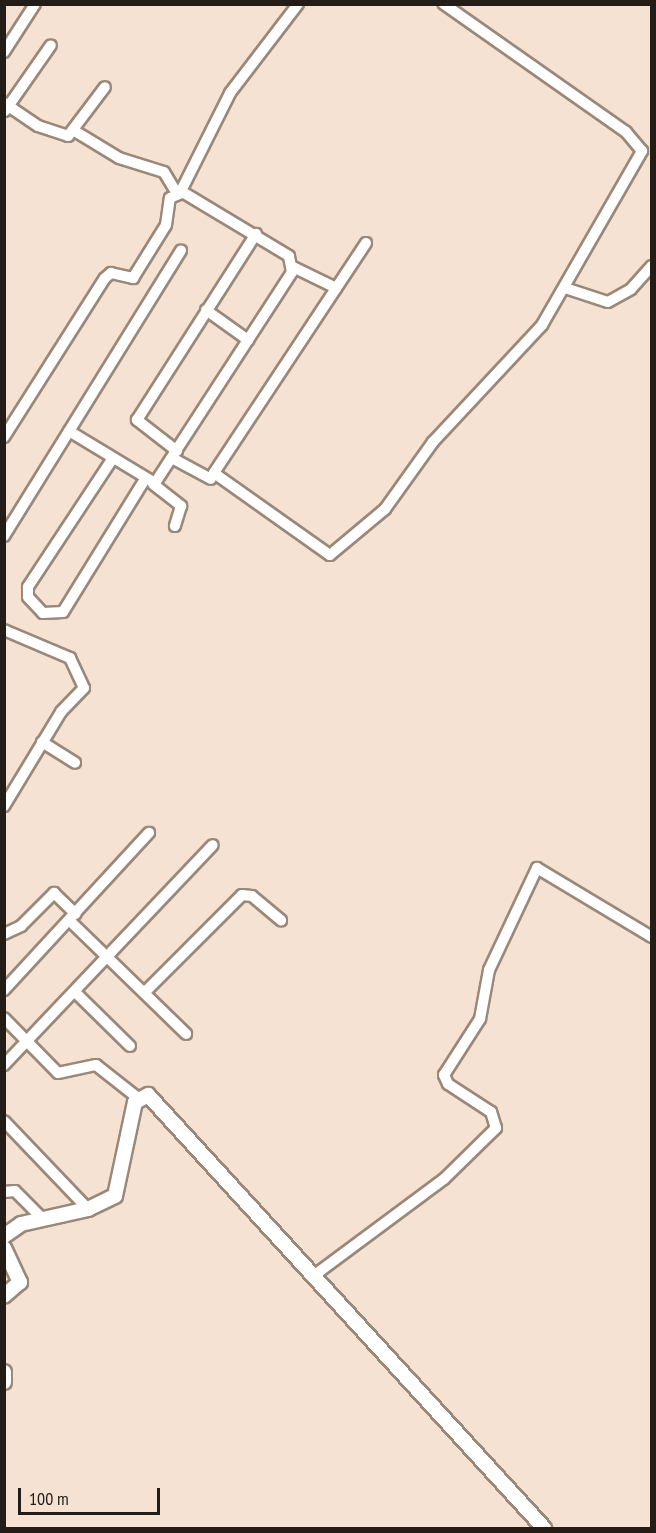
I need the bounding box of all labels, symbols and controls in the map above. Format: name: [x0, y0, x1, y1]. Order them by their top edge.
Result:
scale bar: [21, 1476, 164, 1514]
text: 100 m: [29, 1487, 69, 1510]

